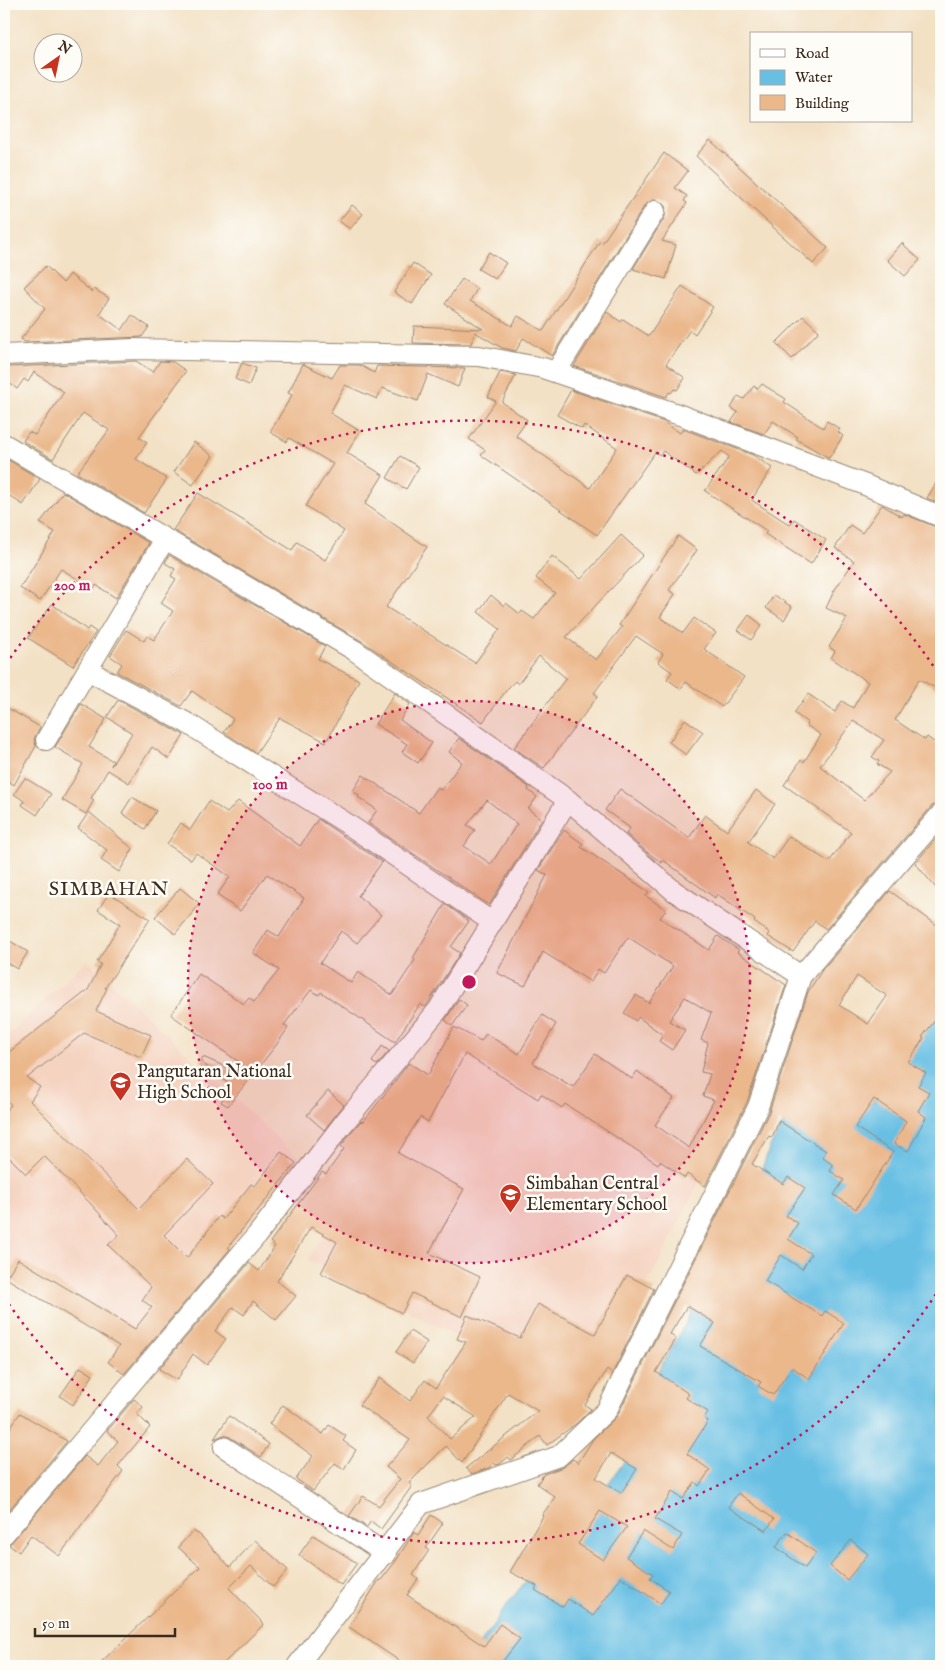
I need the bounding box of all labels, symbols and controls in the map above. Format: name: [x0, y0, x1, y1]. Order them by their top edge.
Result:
north arrow: [32, 32, 82, 82]
legend: [750, 32, 912, 122]
text: N: [54, 37, 75, 59]
text: Road: [795, 44, 830, 63]
text: Water: [795, 68, 833, 87]
text: Building: [795, 94, 850, 113]
text: 200 m: [54, 576, 91, 595]
text: 100 m: [252, 775, 288, 794]
district label: SIMBAHAN: [49, 877, 169, 902]
centre of rings: [460, 973, 478, 991]
place label: Pangutaran National High School: [137, 1061, 291, 1105]
school or university icon: Pangutaran National High School: [109, 1070, 133, 1101]
place label: Simbahan Central Elementary School: [526, 1173, 667, 1217]
school or university icon: Simbahan Central Elementary School: [498, 1182, 522, 1213]
scale bar: [35, 1605, 175, 1637]
text: 50 m: [42, 1614, 70, 1633]

